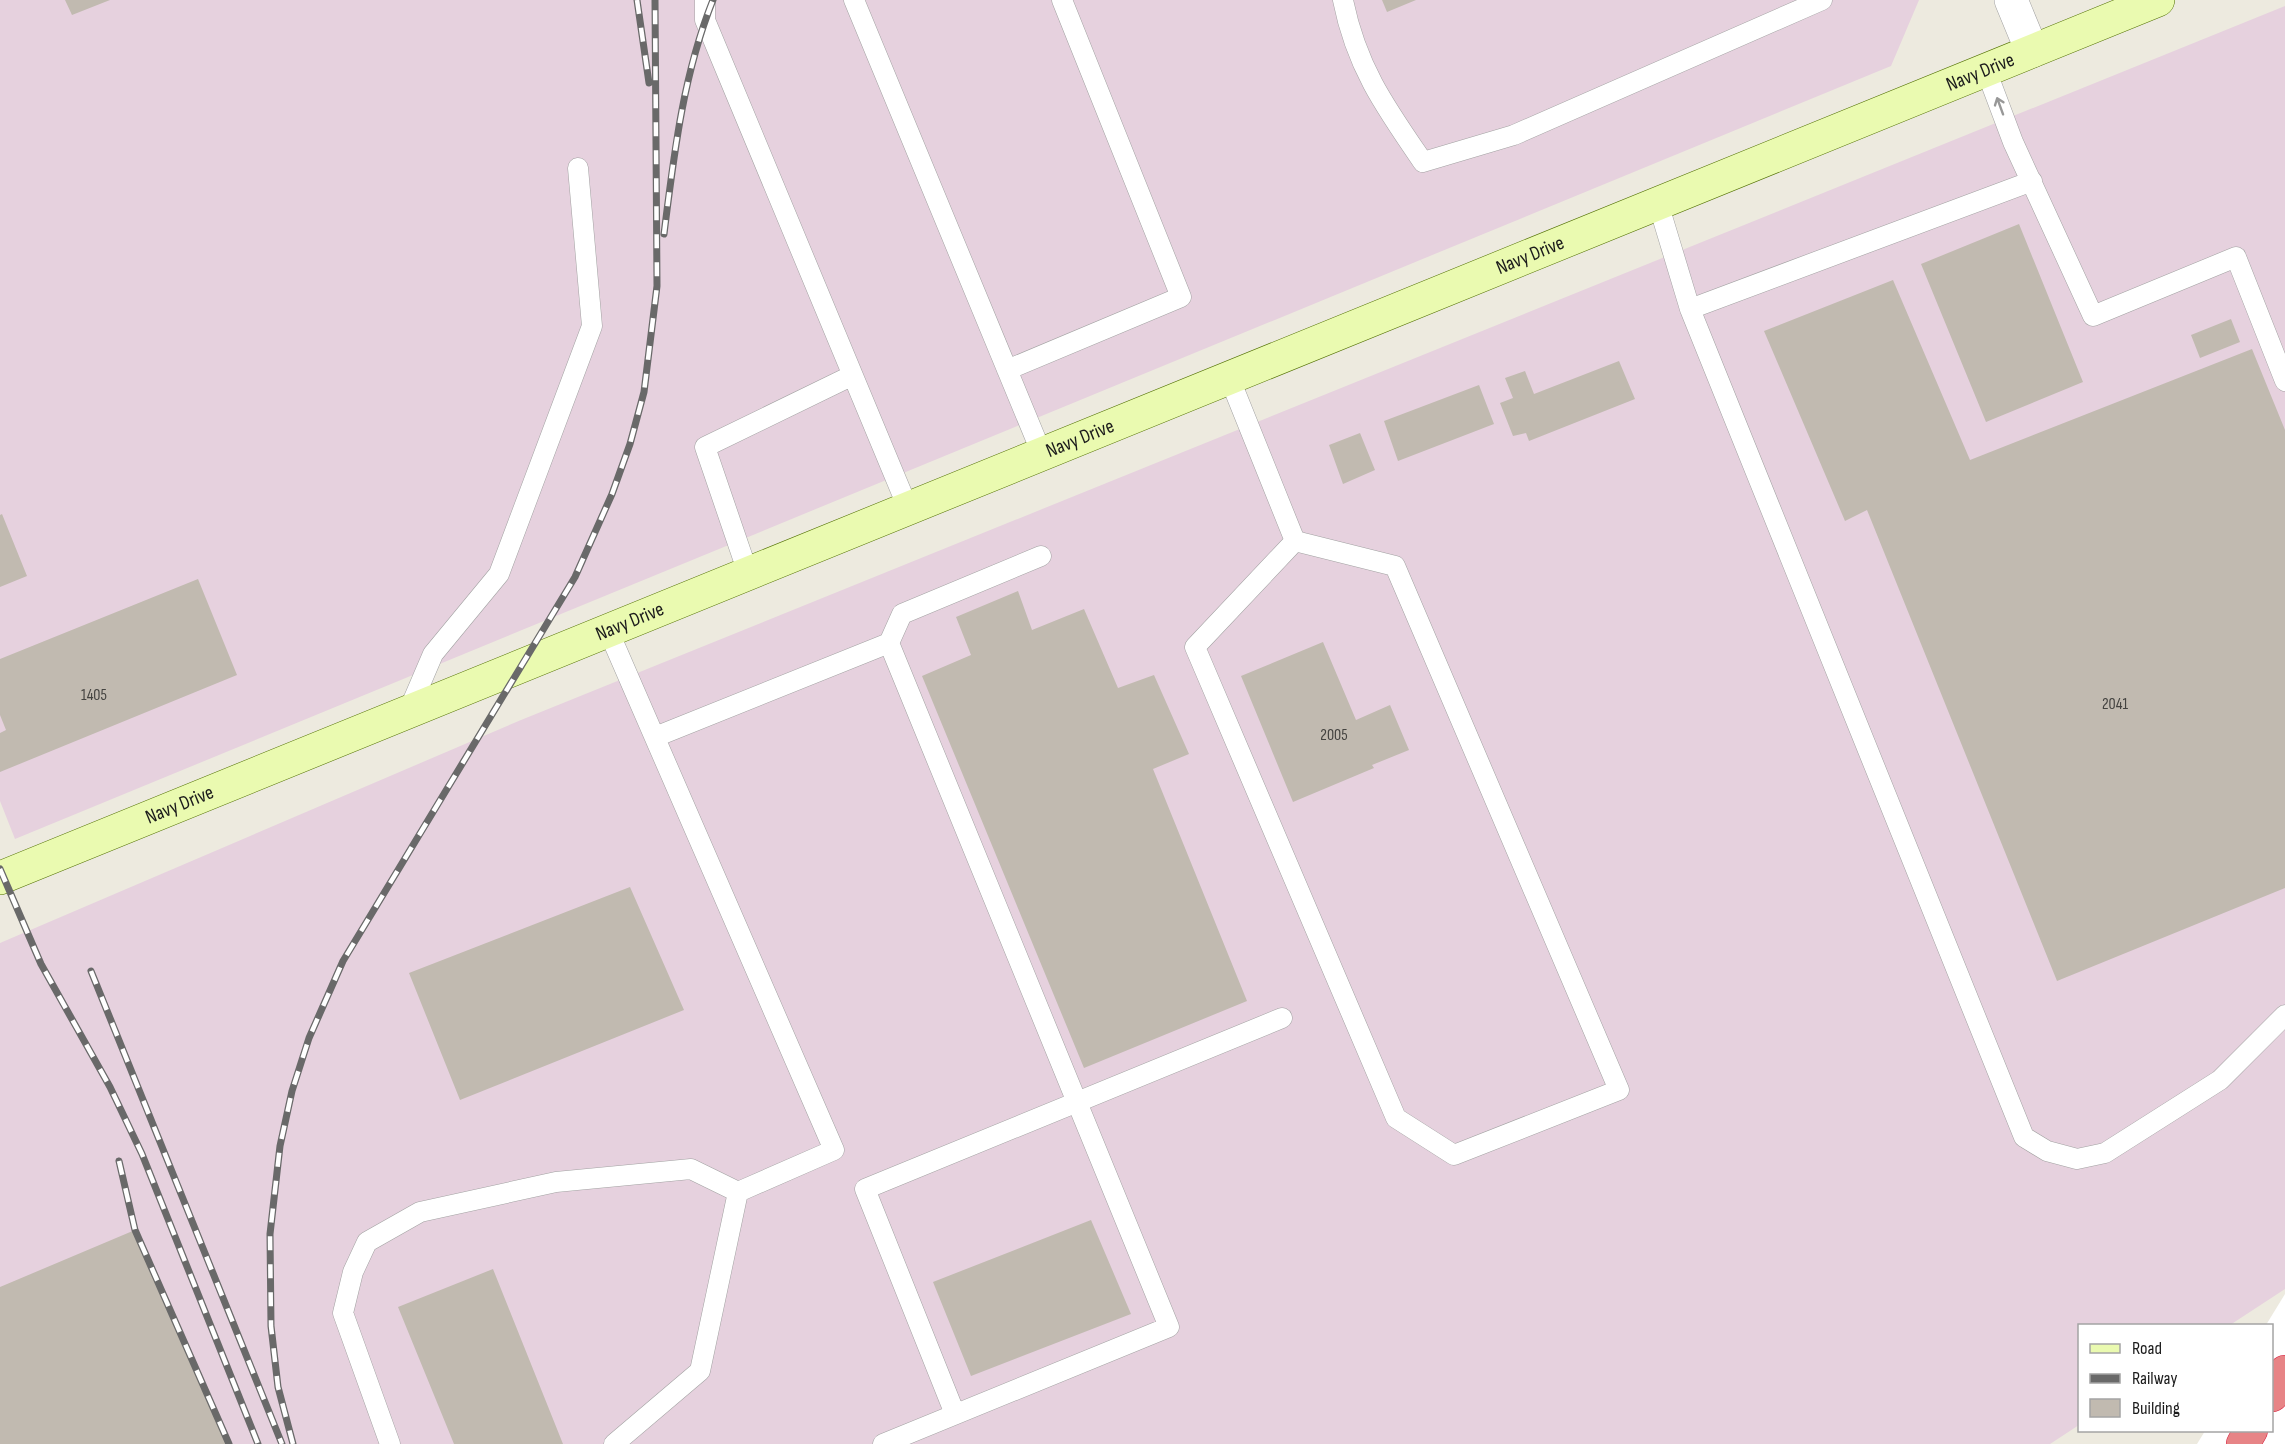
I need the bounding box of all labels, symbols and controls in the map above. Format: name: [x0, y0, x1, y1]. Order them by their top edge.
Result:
street label: Navy Drive: [1943, 48, 2018, 97]
one-way arrow: [1993, 97, 2004, 116]
street label: Navy Drive: [1493, 231, 1568, 280]
street label: Navy Drive: [1042, 414, 1118, 463]
street label: Navy Drive: [592, 597, 667, 646]
house number: 1405: [81, 686, 107, 705]
house number: 2041: [2102, 695, 2128, 714]
house number: 2005: [1320, 726, 1348, 745]
street label: Navy Drive: [142, 780, 217, 829]
legend: [2078, 1324, 2273, 1432]
text: Road: [2132, 1338, 2162, 1359]
text: Railway: [2132, 1368, 2177, 1389]
text: Building: [2132, 1398, 2180, 1419]

